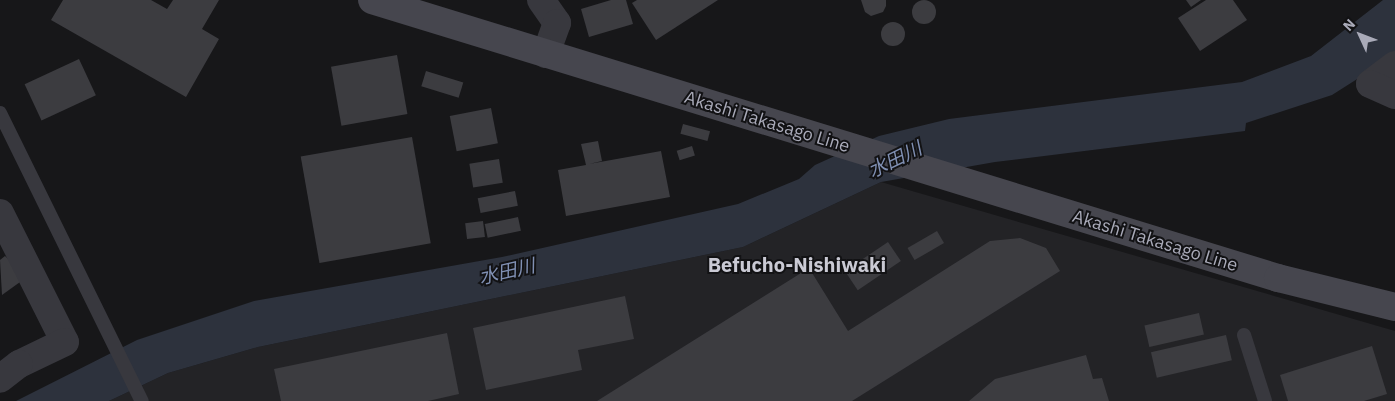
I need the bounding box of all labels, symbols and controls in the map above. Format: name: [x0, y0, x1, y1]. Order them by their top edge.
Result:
north arrow: [1335, 10, 1385, 60]
text: N: [1339, 15, 1359, 35]
street label: Akashi Takasago Line: [682, 87, 852, 157]
water label: 水田川: [864, 137, 926, 183]
street label: Akashi Takasago Line: [1070, 206, 1240, 276]
district label: Befucho-Nishiwaki: [708, 252, 886, 276]
water label: 水田川: [477, 254, 537, 290]

